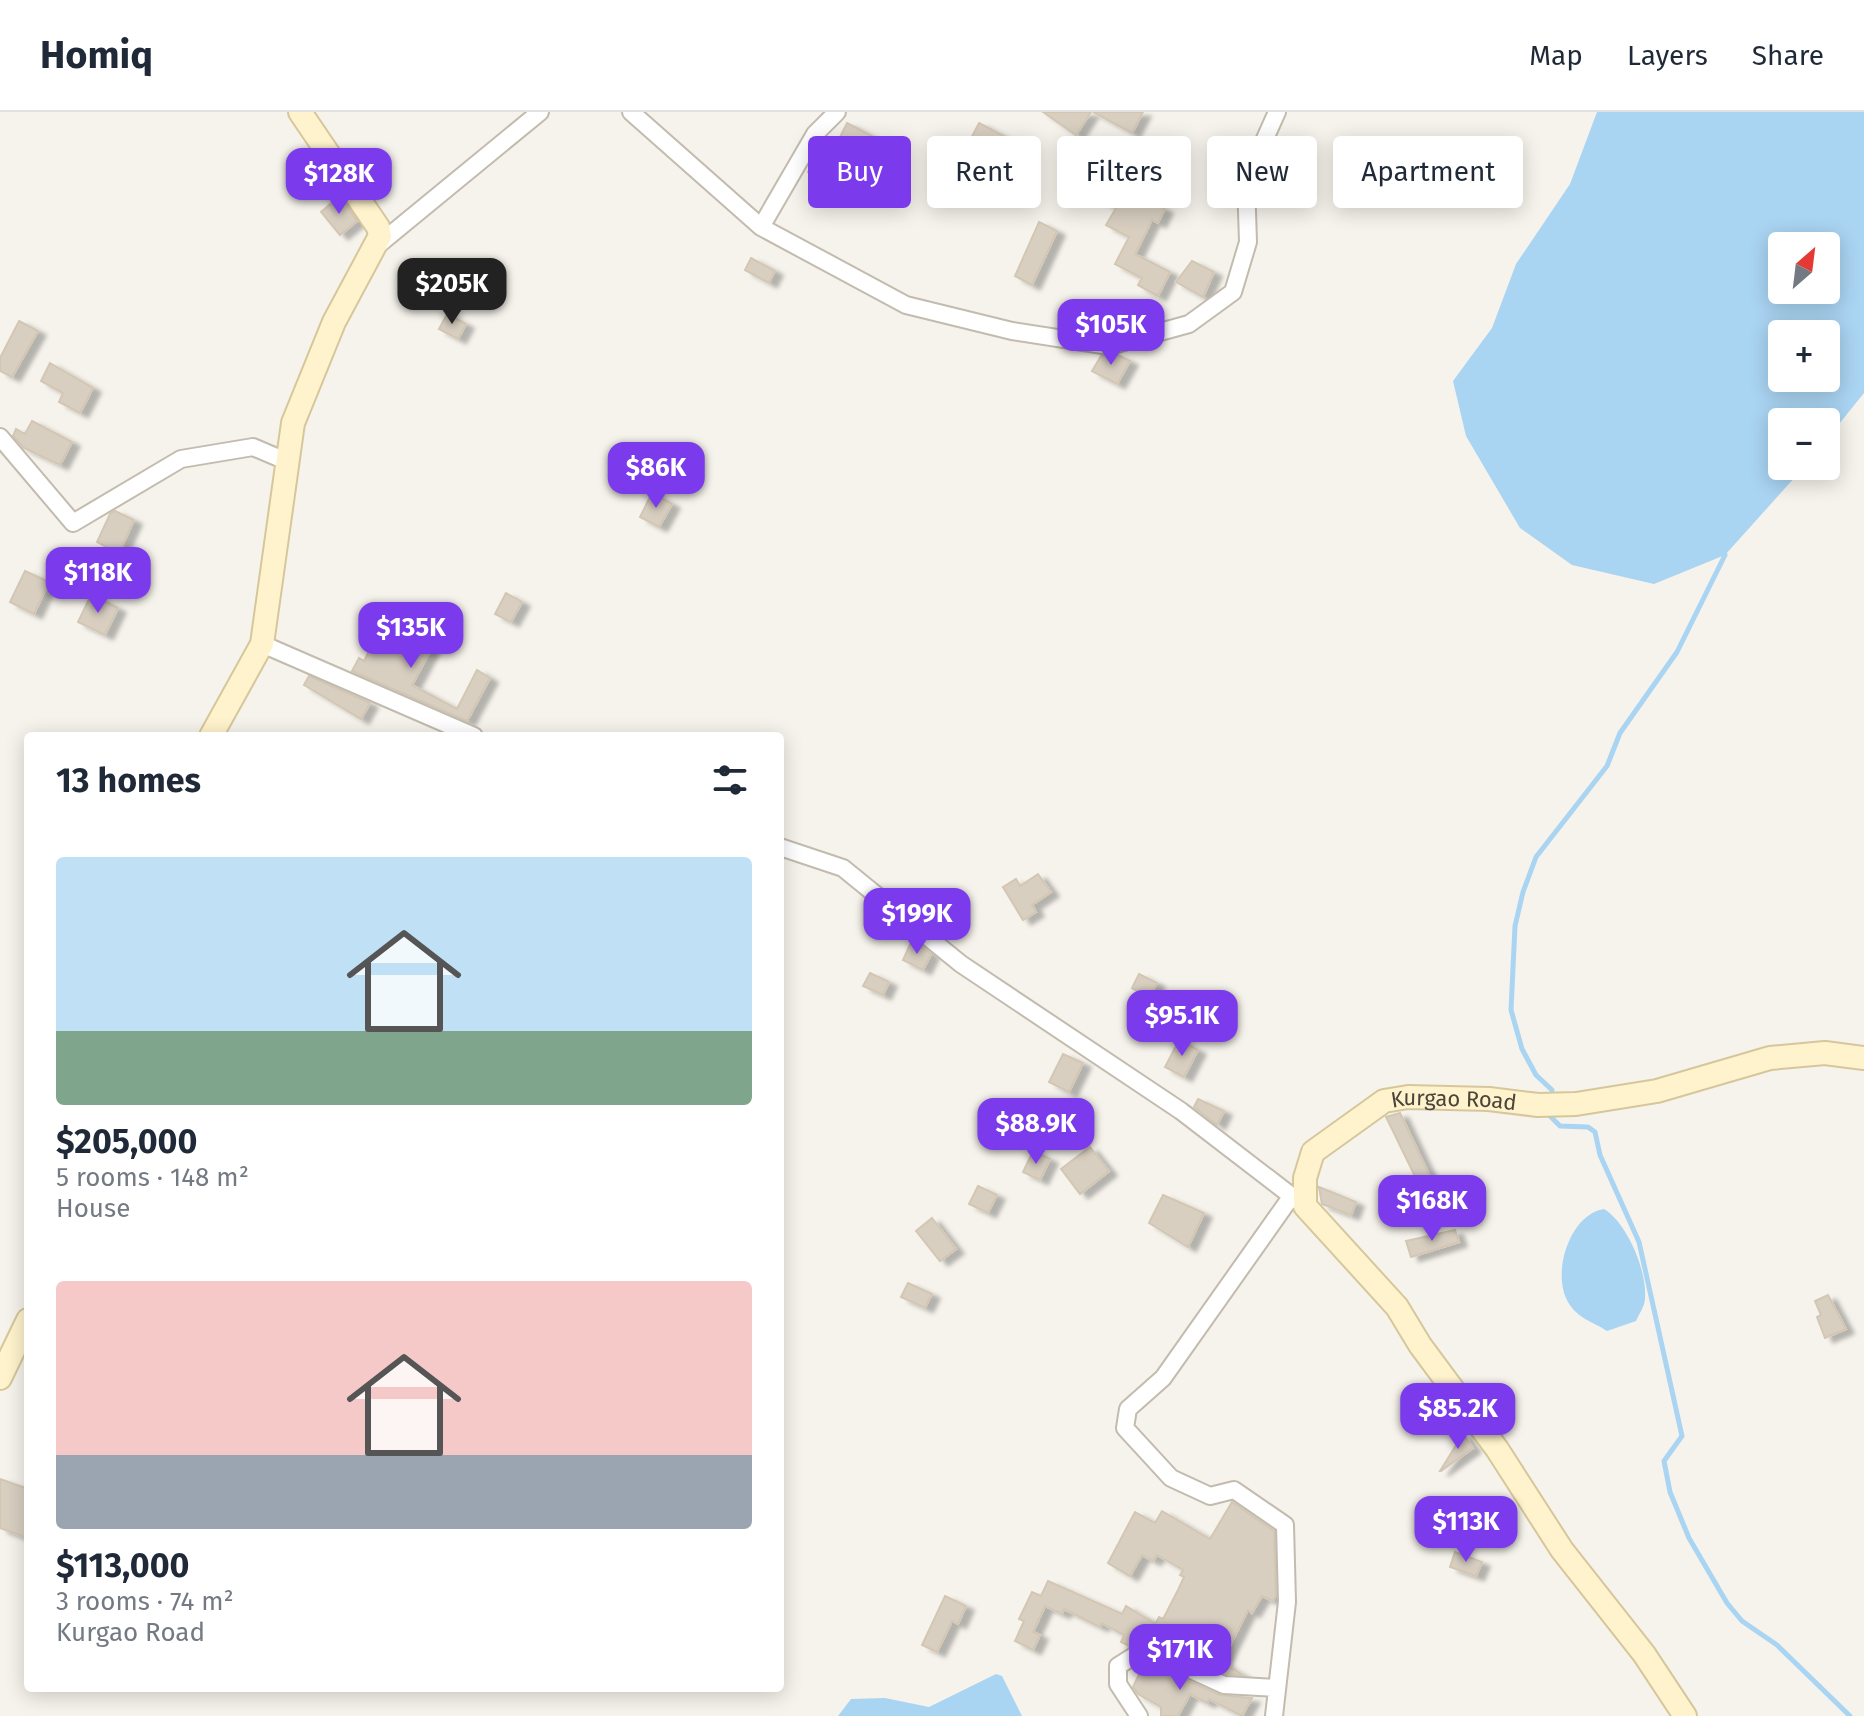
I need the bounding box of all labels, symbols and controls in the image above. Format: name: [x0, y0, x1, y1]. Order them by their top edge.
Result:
text: Homiq: [40, 32, 153, 78]
text: Map: [1529, 39, 1583, 72]
text: Layers: [1627, 39, 1708, 72]
text: Share: [1752, 39, 1824, 72]
chip: Buy: [808, 136, 911, 208]
chip: Rent: [927, 136, 1041, 208]
chip: Filters: [1057, 136, 1191, 208]
chip: New: [1207, 136, 1317, 208]
chip: Apartment: [1333, 136, 1523, 208]
pin: $128K: [283, 148, 395, 216]
text: $128K: [304, 158, 374, 189]
north arrow: [1768, 232, 1840, 304]
map controls: [1768, 232, 1840, 480]
pin: $205K: [396, 258, 508, 326]
text: $205K: [415, 268, 489, 299]
pin: $105K: [1055, 299, 1167, 367]
text: $105K: [1075, 309, 1147, 340]
button: +: [1768, 320, 1840, 392]
button: −: [1768, 408, 1840, 480]
pin: $86K: [609, 442, 703, 510]
text: $86K: [626, 452, 686, 483]
pin: $118K: [42, 547, 154, 615]
text: $118K: [64, 557, 132, 588]
pin: $135K: [355, 602, 467, 670]
text: $135K: [376, 612, 446, 643]
icon: filters: [708, 758, 752, 802]
text: 13 homes: [56, 760, 201, 801]
pin: $199K: [861, 888, 973, 956]
text: $199K: [882, 898, 952, 929]
icon: home: [332, 909, 476, 1053]
pin: $95.1K: [1117, 990, 1247, 1058]
text: $95.1K: [1145, 1000, 1219, 1031]
street label: Kurgao Road: [1389, 1083, 1518, 1116]
pin: $88.9K: [971, 1098, 1101, 1166]
text: $88.9K: [995, 1108, 1077, 1139]
text: $205,000: [56, 1121, 197, 1162]
text: 5 rooms · 148 m²: [56, 1162, 249, 1193]
pin: $168K: [1376, 1175, 1488, 1243]
text: $168K: [1396, 1185, 1468, 1216]
text: House: [56, 1193, 130, 1224]
icon: home: [332, 1333, 476, 1477]
pin: $85.2K: [1393, 1383, 1523, 1451]
text: $85.2K: [1418, 1393, 1498, 1424]
pin: $113K: [1410, 1496, 1522, 1564]
text: $113K: [1433, 1506, 1499, 1537]
text: $113,000: [56, 1545, 189, 1586]
text: 3 rooms · 74 m²: [56, 1586, 234, 1617]
text: Kurgao Road: [56, 1617, 205, 1648]
pin: $171K: [1124, 1624, 1236, 1692]
text: $171K: [1147, 1634, 1213, 1665]

